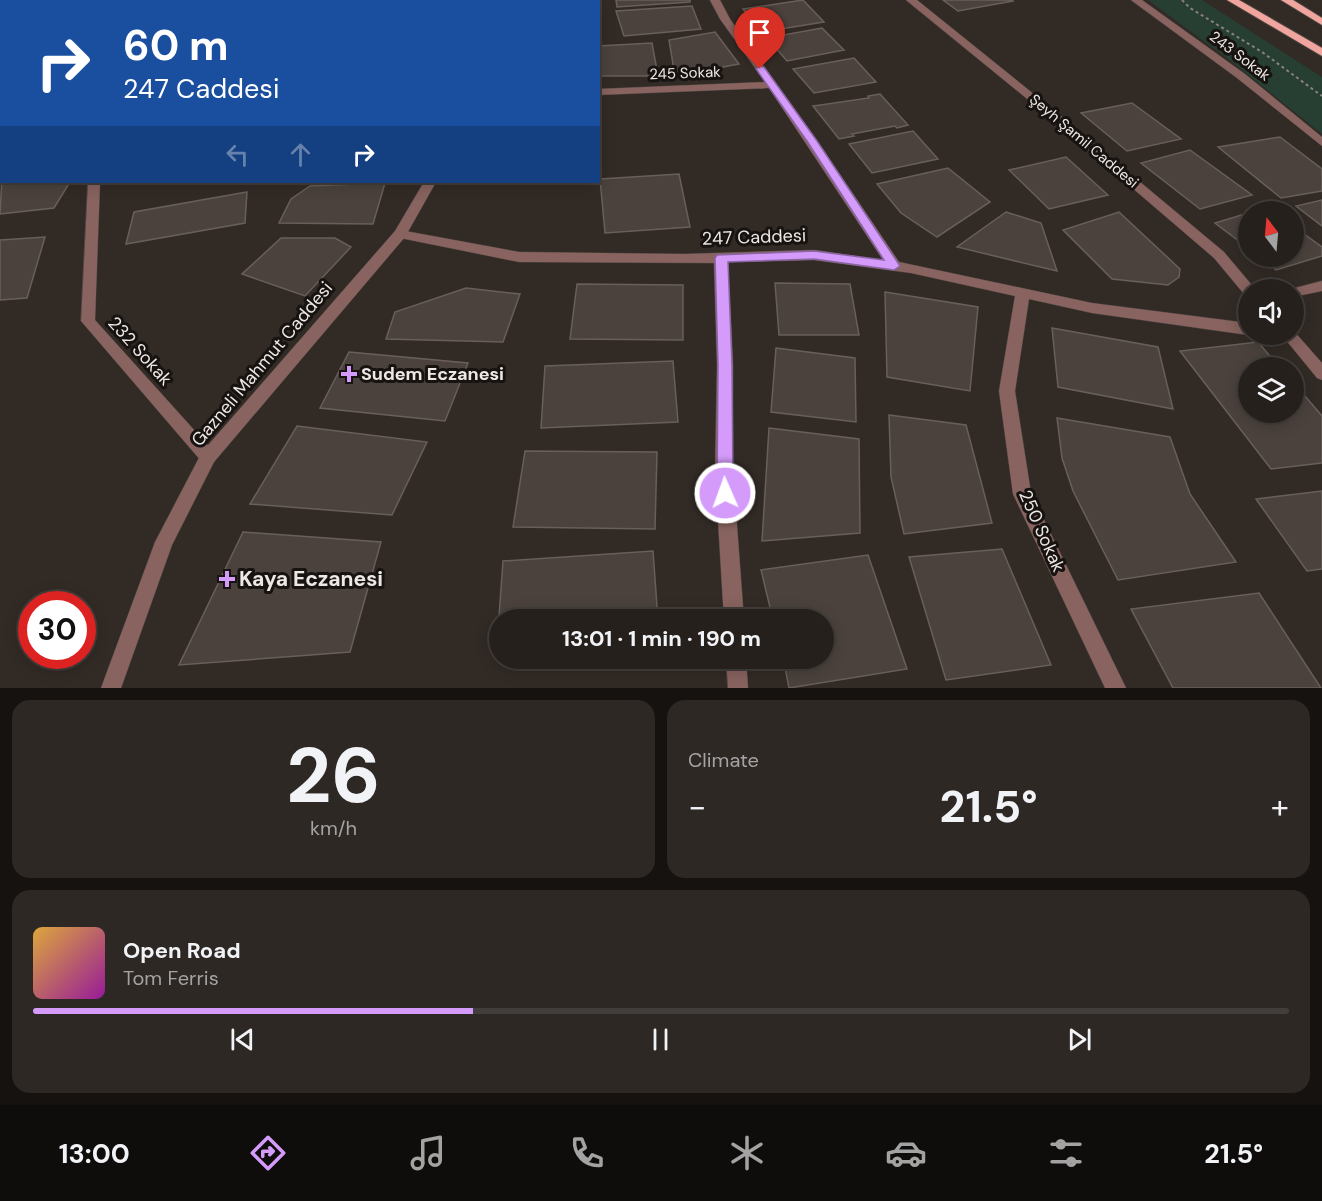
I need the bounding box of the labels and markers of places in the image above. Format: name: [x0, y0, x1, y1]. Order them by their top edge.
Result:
pin: [734, 7, 785, 69]
place label: Sudem Eczanesi: [361, 362, 504, 386]
marker: Sudem Eczanesi: [342, 367, 356, 381]
place label: Kaya Eczanesi: [239, 565, 383, 593]
marker: Kaya Eczanesi: [220, 572, 234, 586]

